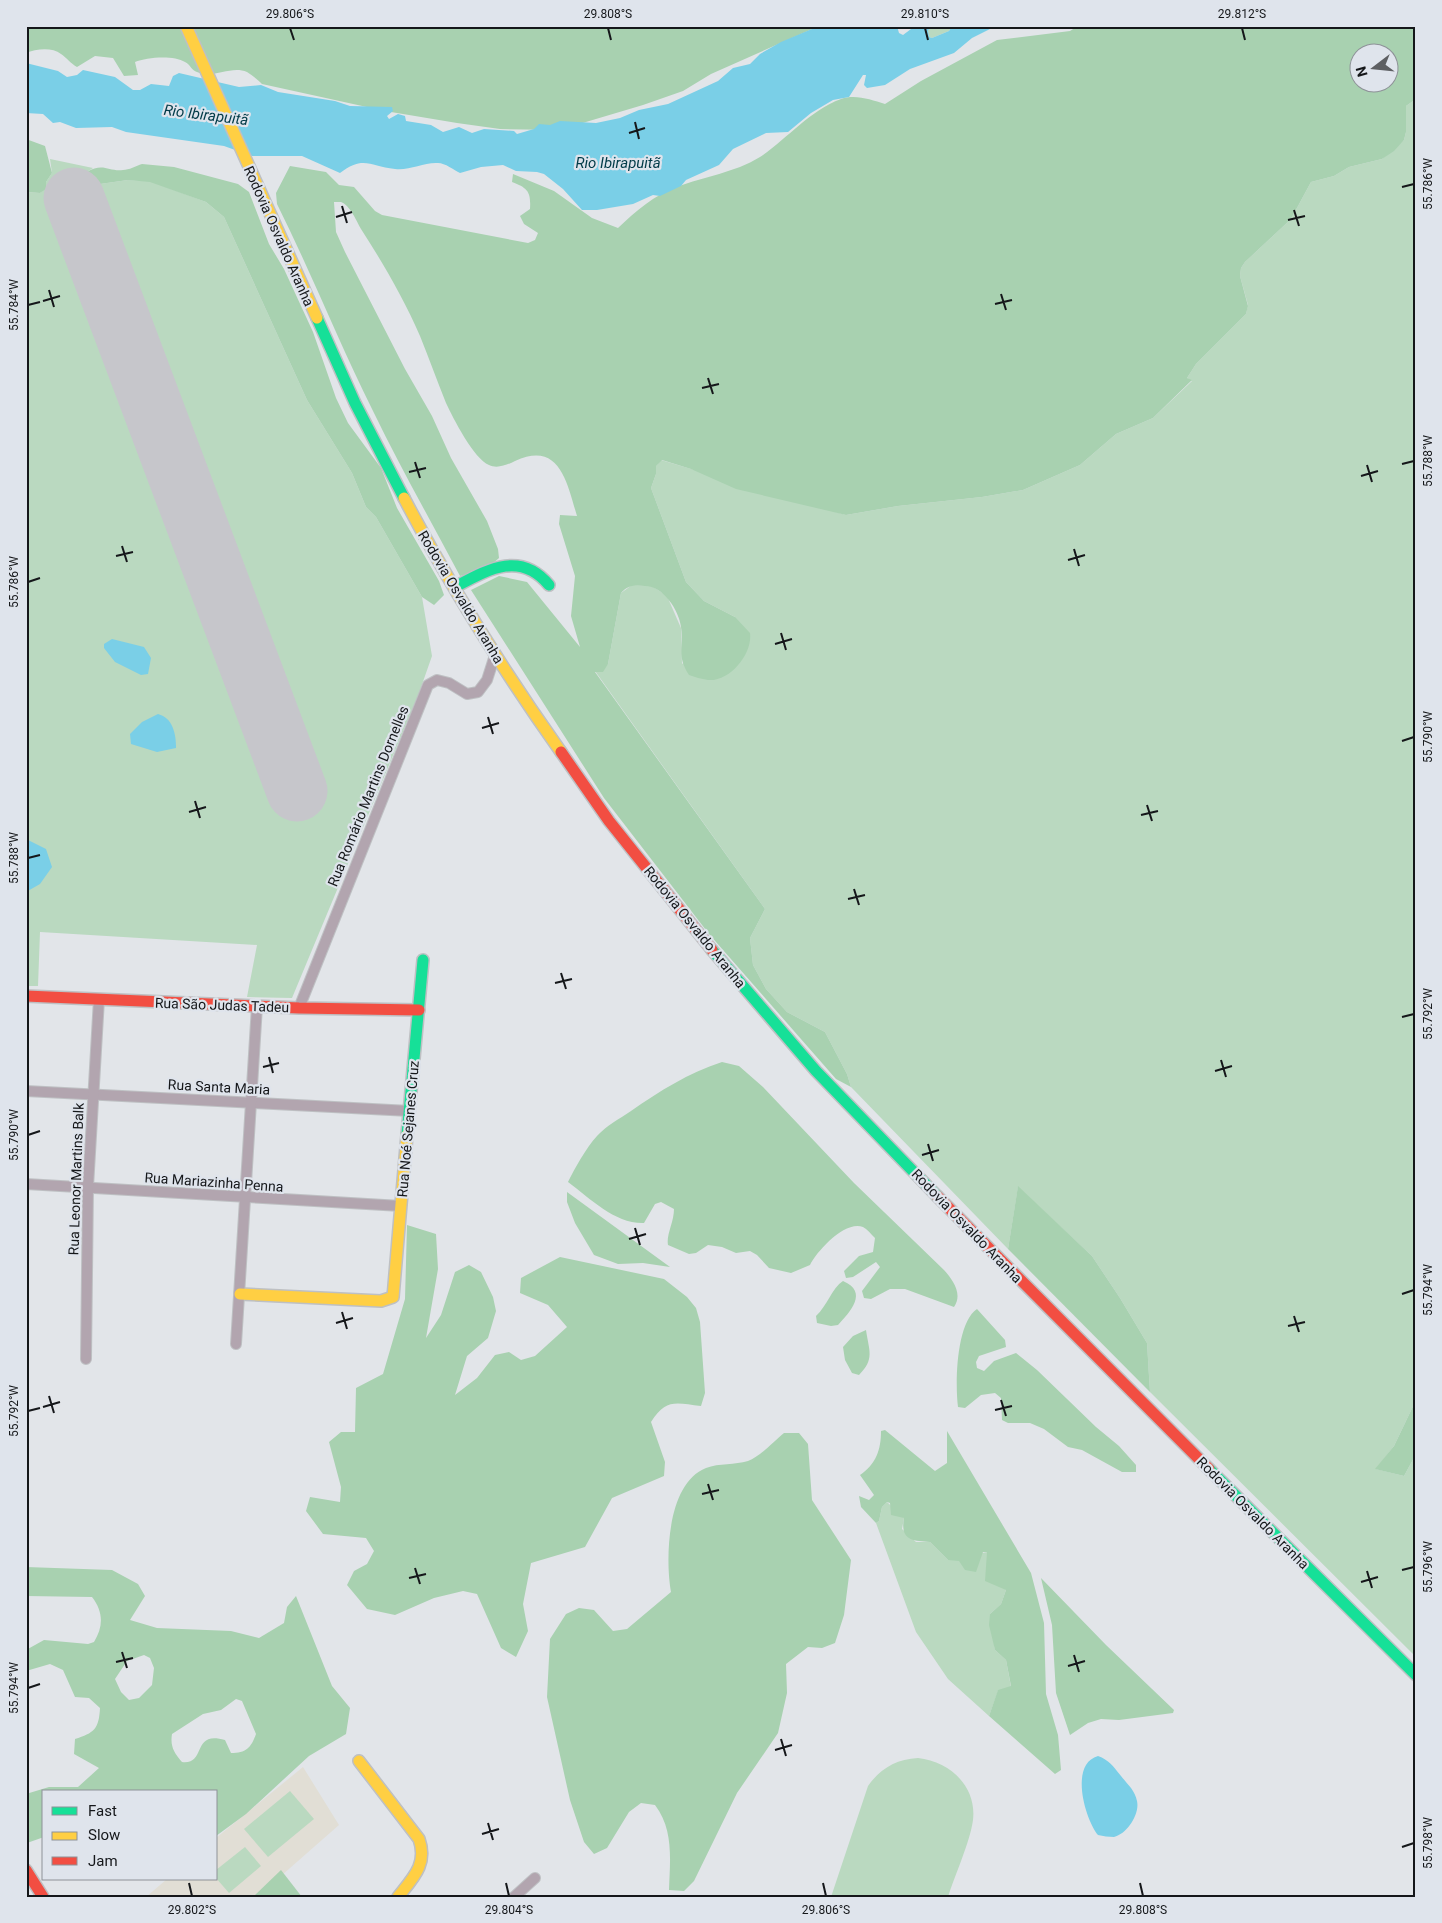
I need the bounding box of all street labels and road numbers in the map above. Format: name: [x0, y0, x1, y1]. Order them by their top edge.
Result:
street label: Rodovia Osvaldo Aranha: [241, 163, 317, 309]
street label: Rodovia Osvaldo Aranha: [415, 528, 507, 666]
street label: Rua Romário Martins Dornelles: [324, 703, 412, 889]
street label: Rodovia Osvaldo Aranha: [641, 863, 749, 991]
street label: Rua São Judas Tadeu: [155, 995, 289, 1015]
street label: Rua Noé Sejanes Cruz: [394, 1060, 422, 1198]
street label: Rua Santa Maria: [167, 1076, 271, 1098]
street label: Rua Leonor Martins Balk: [65, 1102, 87, 1255]
street label: Rodovia Osvaldo Aranha: [909, 1166, 1025, 1286]
street label: Rua Mariazinha Penna: [144, 1169, 284, 1195]
street label: Rodovia Osvaldo Aranha: [1194, 1454, 1312, 1572]

